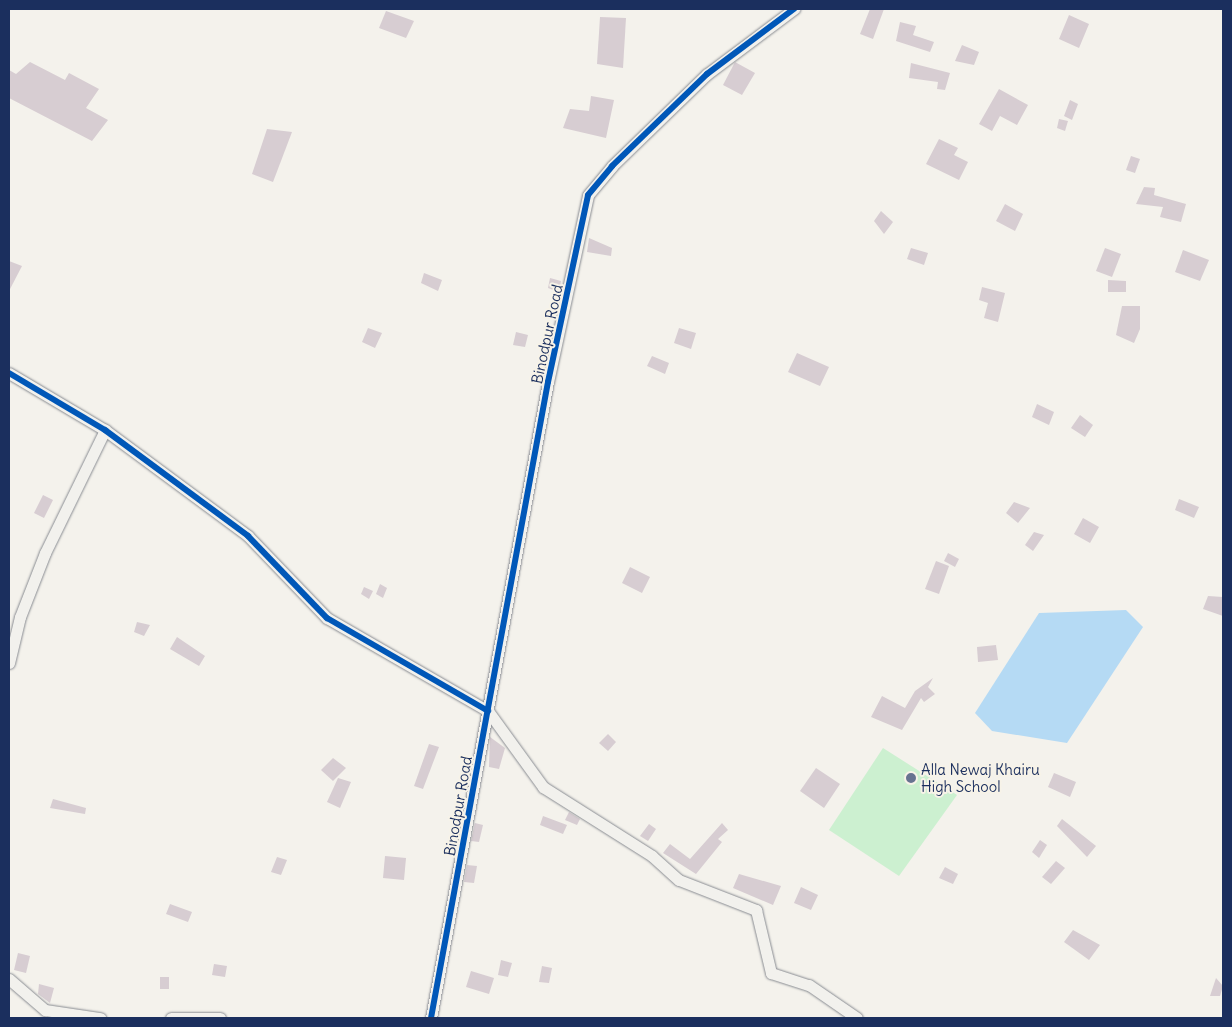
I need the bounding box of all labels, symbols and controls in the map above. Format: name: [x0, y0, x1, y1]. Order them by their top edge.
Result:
street label: Binodpur Road: [528, 283, 566, 385]
street label: Binodpur Road: [440, 755, 476, 857]
place label: Alla Newaj Khairu High School: [921, 760, 1040, 795]
marker: Alla Newaj Khairu High School: [905, 772, 917, 784]

